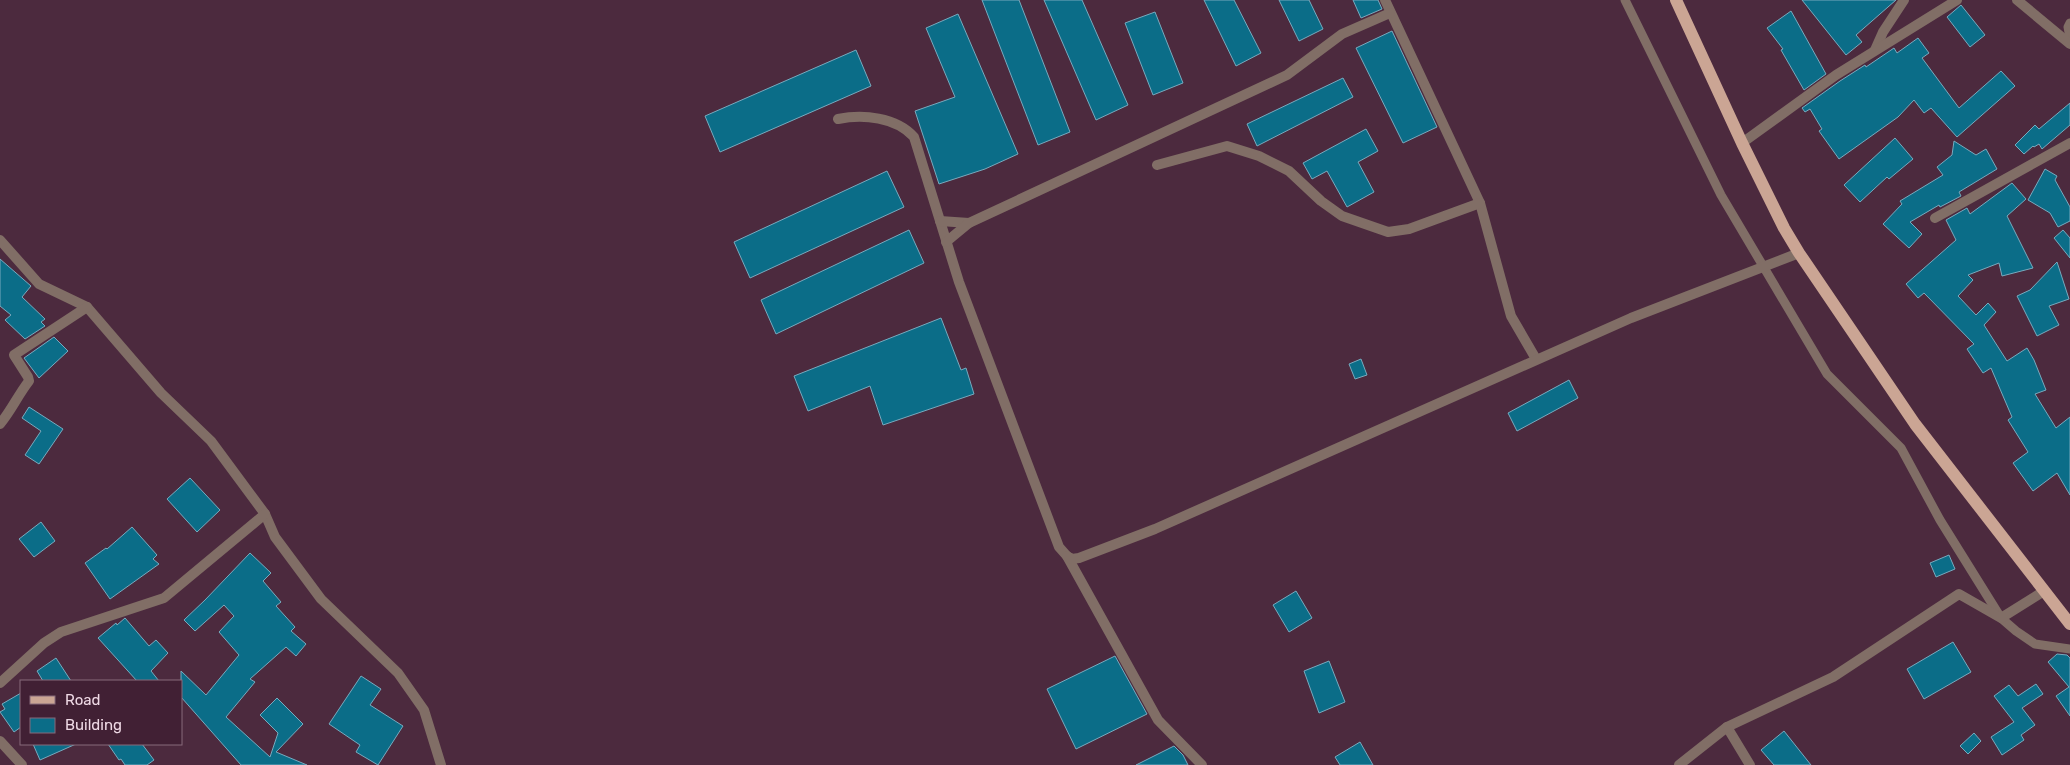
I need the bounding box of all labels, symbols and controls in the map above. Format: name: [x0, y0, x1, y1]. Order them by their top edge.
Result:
legend: [20, 680, 182, 745]
text: Road: [65, 691, 101, 709]
text: Building: [65, 716, 122, 734]

